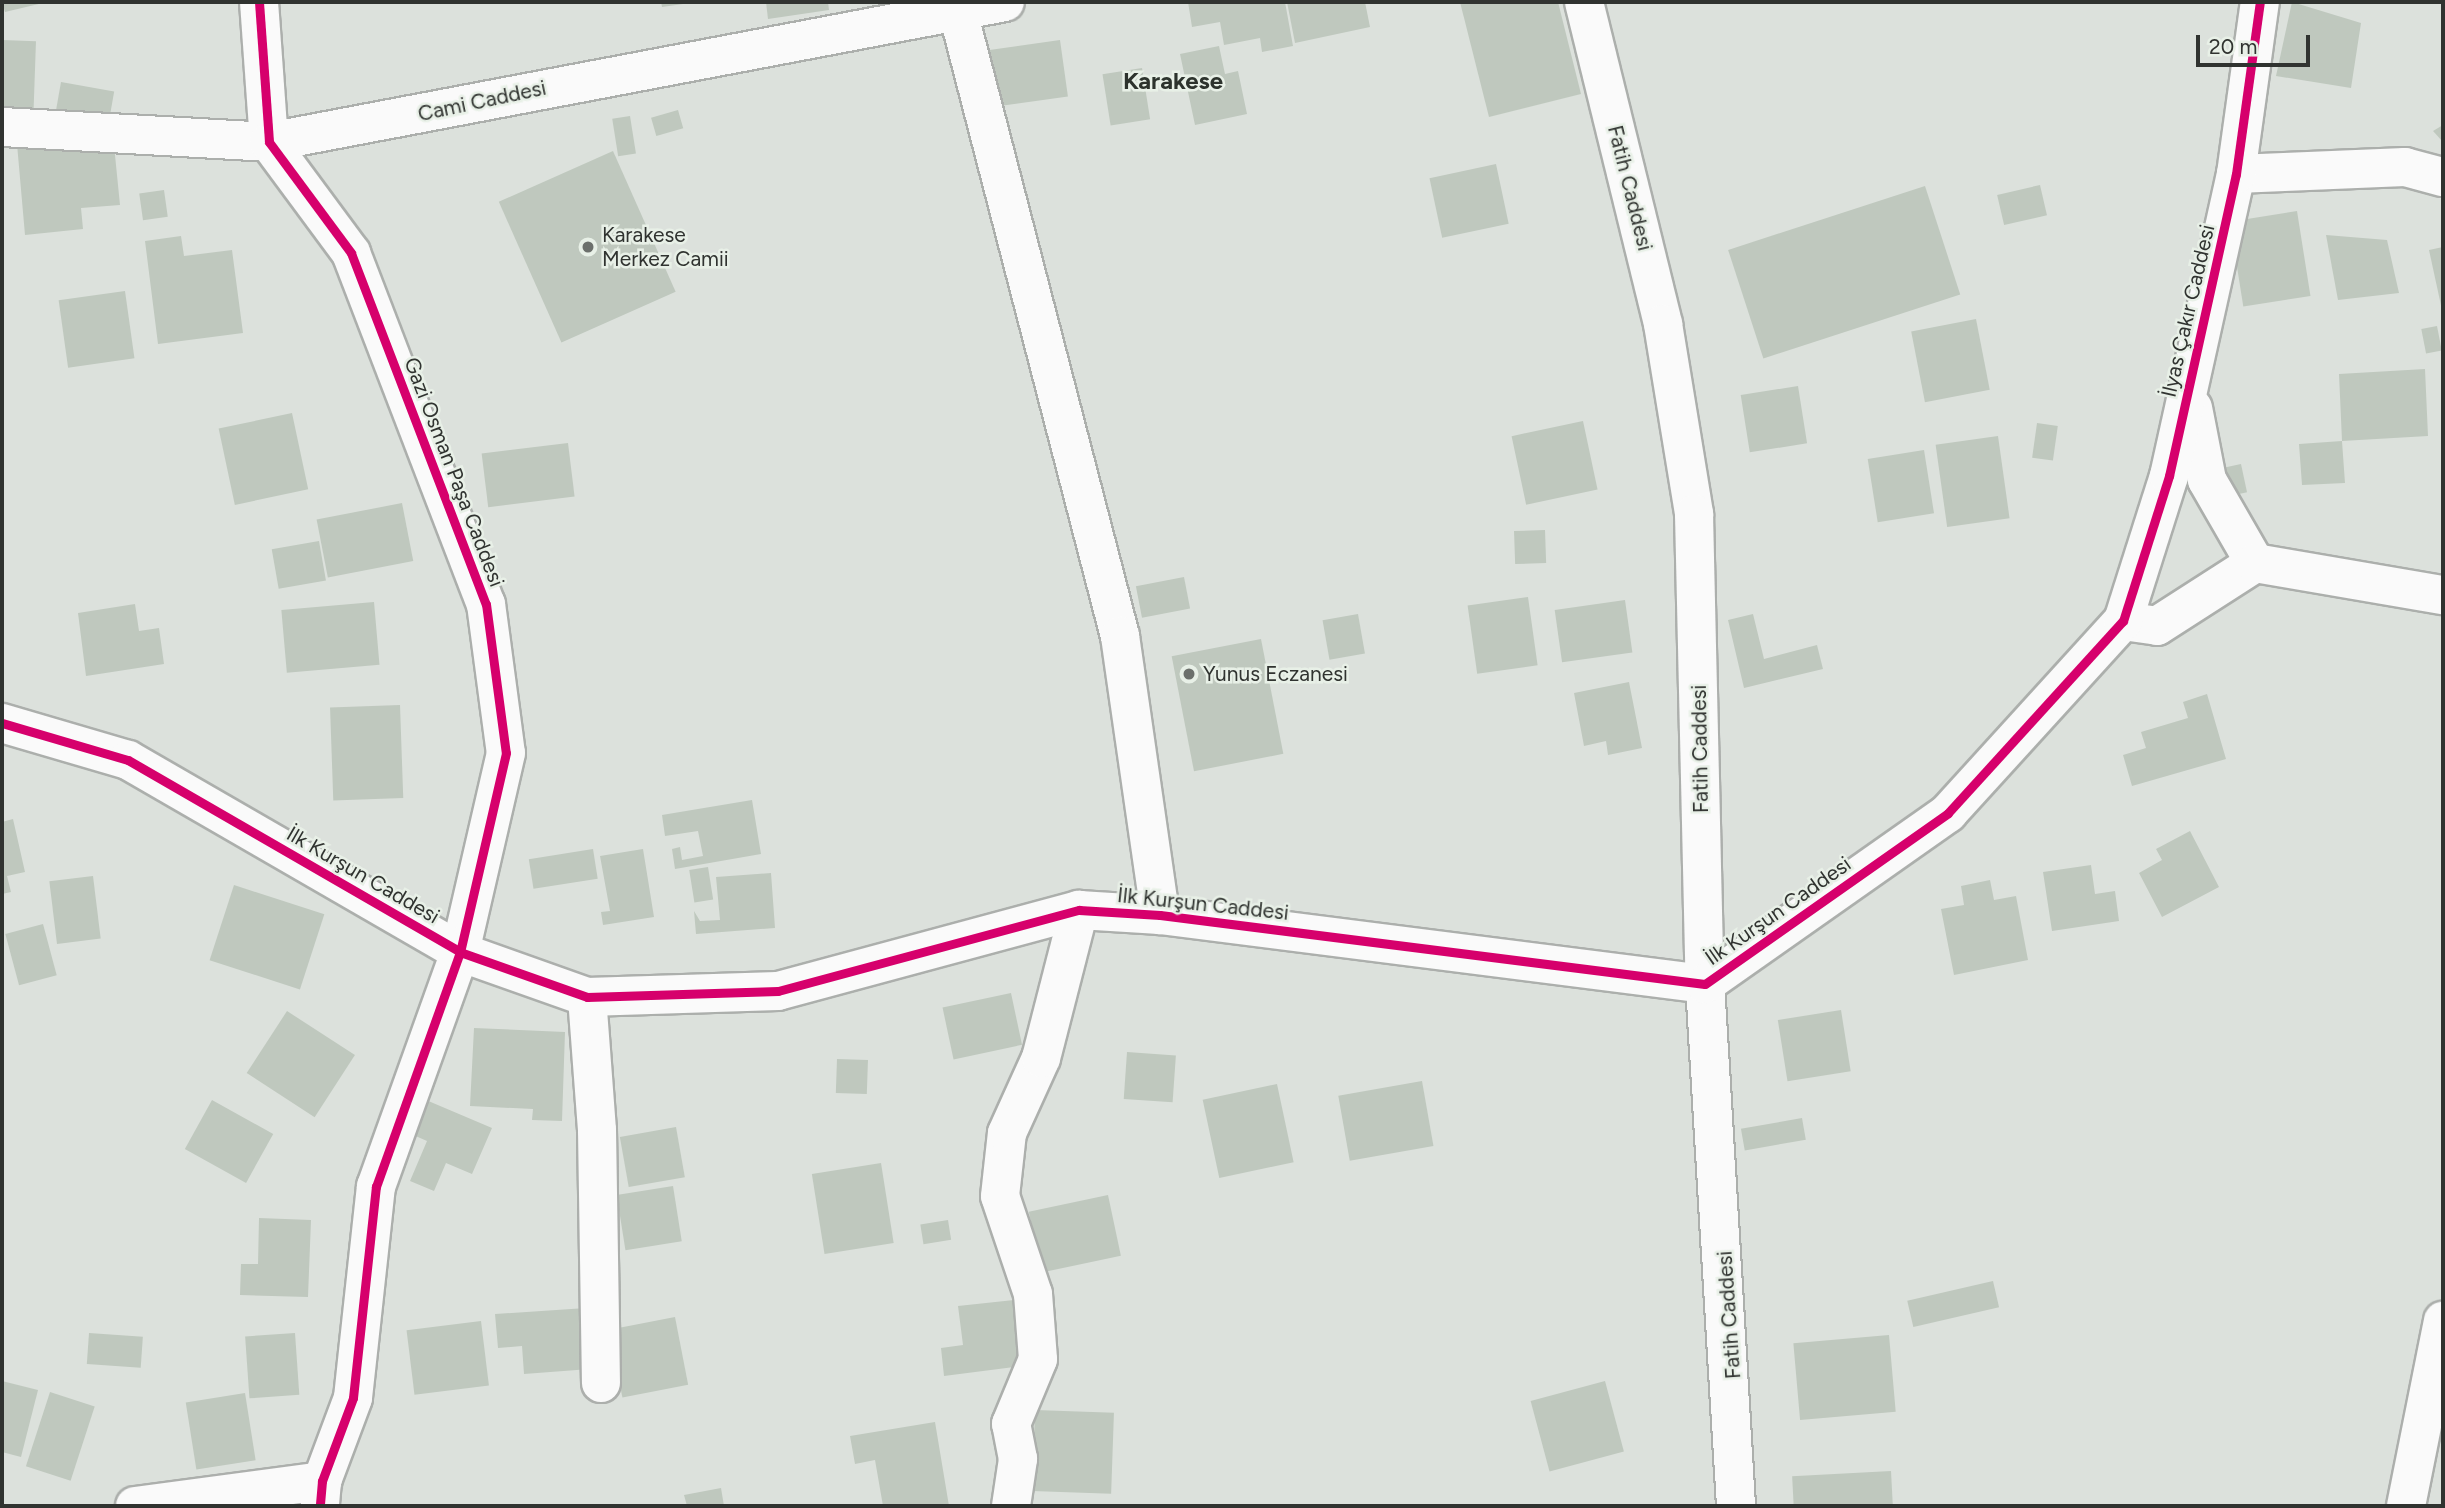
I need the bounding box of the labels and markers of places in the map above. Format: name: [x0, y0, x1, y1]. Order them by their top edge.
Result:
place label: Karakese Merkez Camii: [602, 222, 729, 272]
marker: Karakese Merkez Camii: [580, 239, 596, 255]
place label: Yunus Eczanesi: [1203, 661, 1348, 687]
marker: Yunus Eczanesi: [1181, 666, 1197, 682]

